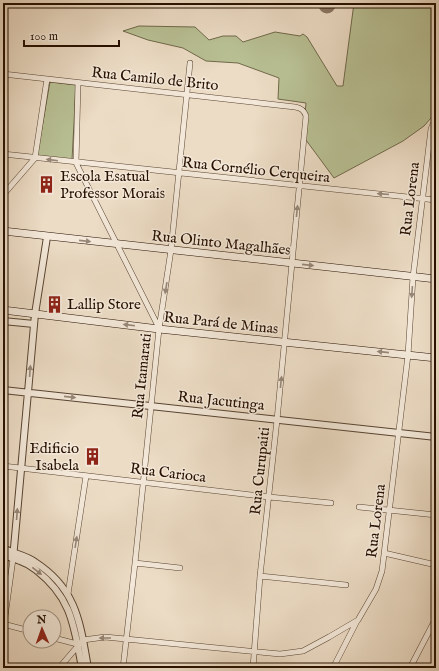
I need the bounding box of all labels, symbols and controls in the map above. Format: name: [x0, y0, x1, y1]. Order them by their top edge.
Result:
scale bar: [24, 22, 119, 48]
text: 100 m: [30, 29, 58, 44]
street label: Rua Camilo de Brito: [90, 63, 220, 95]
street label: Rua Cornélio Cerqueira: [181, 153, 331, 187]
one-way arrow: [46, 157, 58, 163]
street label: Rua Lorena: [396, 160, 424, 237]
place label: Escola Esatual Professor Morais: [60, 167, 165, 203]
building icon: Escola Esatual Professor Morais: [37, 175, 57, 195]
one-way arrow: [377, 191, 389, 198]
one-way arrow: [294, 205, 300, 217]
street label: Rua Olinto Magalhães: [150, 226, 292, 260]
one-way arrow: [79, 238, 91, 244]
one-way arrow: [301, 262, 314, 269]
one-way arrow: [163, 282, 169, 294]
one-way arrow: [408, 286, 415, 298]
building icon: Lallip Store: [44, 294, 64, 314]
place label: Lallip Store: [67, 295, 141, 314]
street label: Rua Pará de Minas: [163, 308, 279, 338]
one-way arrow: [123, 322, 135, 329]
street label: Rua Itamarati: [128, 332, 156, 420]
one-way arrow: [377, 349, 389, 356]
one-way arrow: [27, 365, 34, 377]
one-way arrow: [278, 376, 284, 388]
street label: Rua Jacutinga: [177, 387, 266, 415]
one-way arrow: [64, 394, 76, 400]
street label: Rua Curupaiti: [246, 426, 274, 516]
place label: Edificio Isabela: [29, 439, 80, 475]
building icon: Edificio Isabela: [82, 447, 102, 467]
street label: Rua Carioca: [129, 459, 208, 487]
street label: Rua Lorena: [362, 482, 390, 559]
one-way arrow: [14, 508, 20, 520]
one-way arrow: [73, 536, 79, 548]
one-way arrow: [32, 567, 43, 576]
north arrow: [22, 609, 62, 649]
text: N: [36, 613, 47, 627]
one-way arrow: [98, 635, 111, 641]

